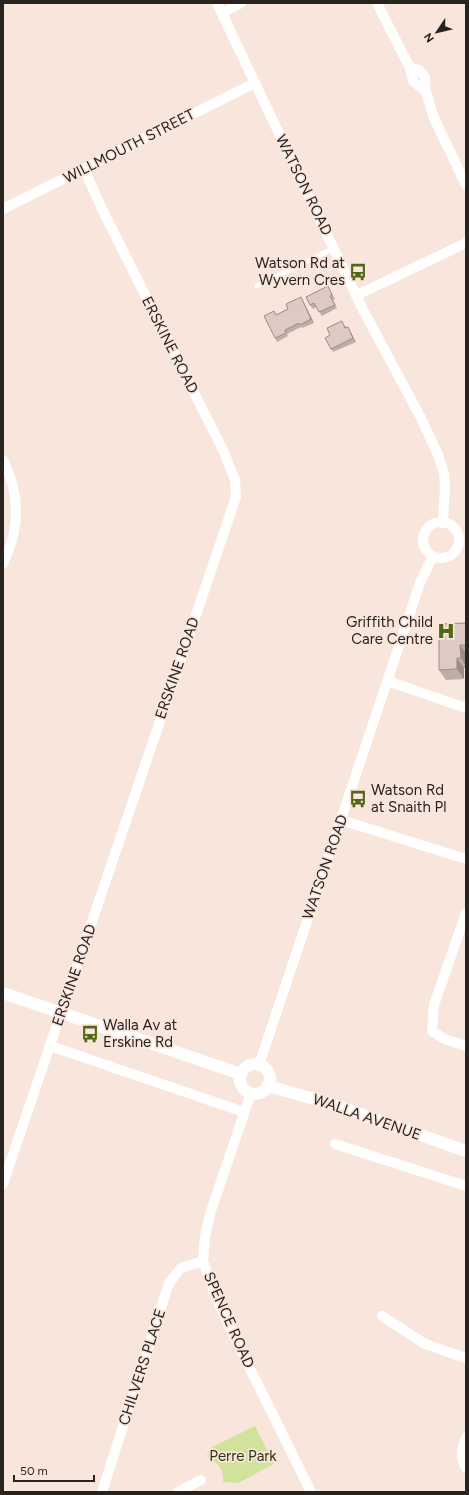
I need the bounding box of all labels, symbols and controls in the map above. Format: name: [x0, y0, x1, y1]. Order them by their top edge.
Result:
north arrow: [417, 12, 457, 52]
text: N: [421, 30, 437, 45]
street label: WILLMOUTH STREET: [60, 105, 198, 187]
street label: WATSON ROAD: [272, 132, 336, 238]
place label: Watson Rd at Wyvern Cres: [255, 254, 345, 289]
bus stop icon: Watson Rd at Wyvern Cres: [348, 262, 368, 282]
street label: ERSKINE ROAD: [138, 294, 202, 396]
place label: Griffith Child Care Centre: [346, 613, 433, 648]
street label: ERSKINE ROAD: [151, 615, 203, 721]
hospital icon: Griffith Child Care Centre: [436, 621, 456, 641]
place label: Watson Rd at Snaith Pl: [371, 781, 446, 816]
bus stop icon: Watson Rd at Snaith Pl: [348, 789, 368, 809]
street label: WATSON ROAD: [299, 812, 351, 922]
street label: ERSKINE ROAD: [48, 922, 100, 1028]
place label: Walla Av at Erskine Rd: [103, 1016, 178, 1051]
bus stop icon: Walla Av at Erskine Rd: [80, 1024, 100, 1044]
street label: WALLA AVENUE: [310, 1090, 424, 1144]
street label: SPENCE ROAD: [200, 1269, 258, 1371]
street label: CHILVERS PLACE: [115, 1306, 169, 1428]
park label: Perre Park: [209, 1447, 277, 1465]
scale bar: [14, 1457, 94, 1483]
text: 50 m: [20, 1464, 48, 1478]

